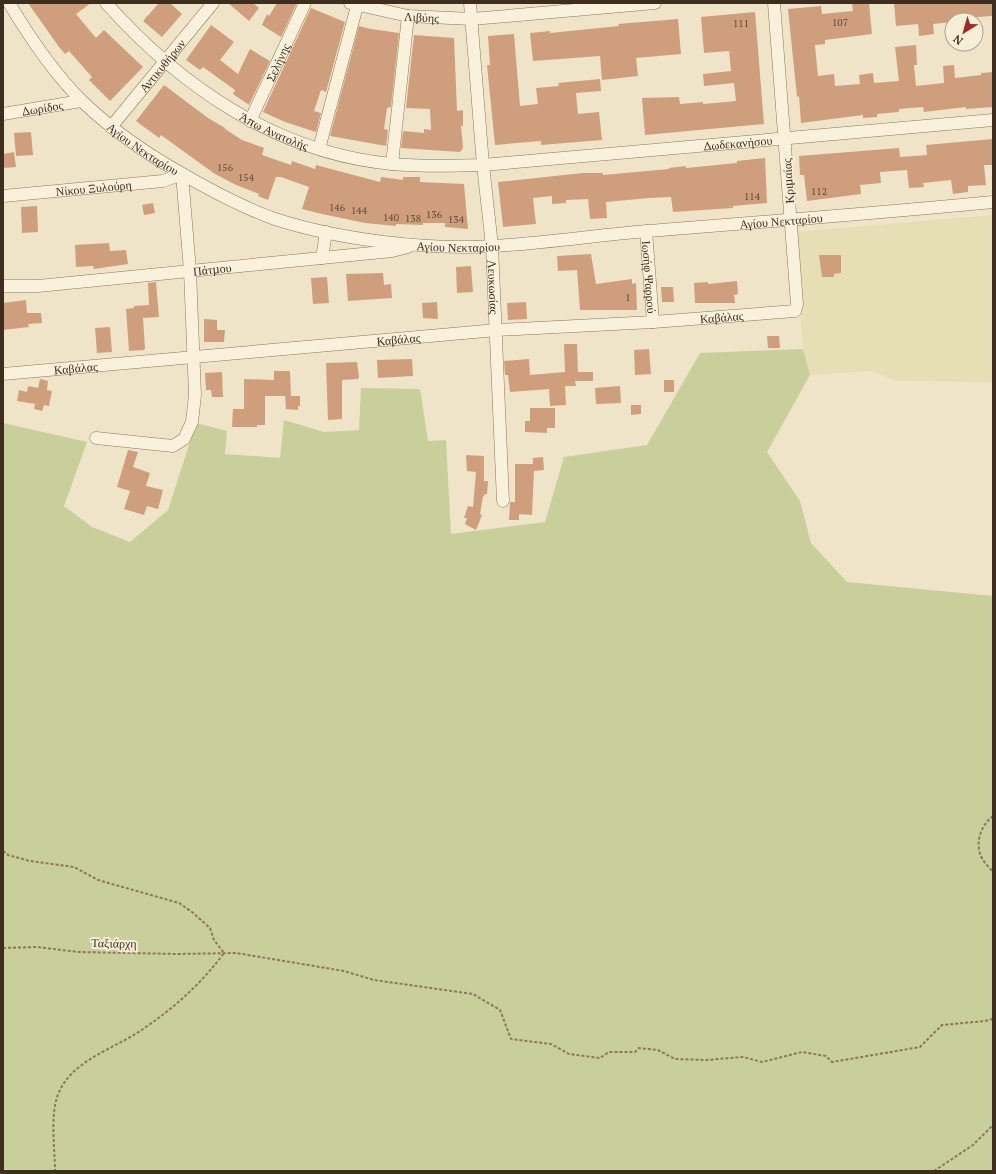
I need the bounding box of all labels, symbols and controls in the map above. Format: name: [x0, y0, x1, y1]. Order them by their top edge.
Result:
street label: Λιβύης: [404, 8, 440, 25]
north arrow: [944, 12, 984, 52]
house number: 107: [832, 16, 848, 29]
house number: 111: [733, 17, 749, 30]
text: N: [950, 31, 966, 48]
street label: Αντικυθήρων: [135, 35, 189, 95]
street label: Σελήνης: [262, 40, 293, 84]
street label: Δωρίδος: [21, 97, 64, 118]
street label: Άπω Ανατολής: [237, 108, 311, 153]
street label: Αγίου Νεκταρίου: [104, 119, 182, 178]
street label: Δωδεκανήσου: [703, 132, 773, 153]
street label: Κριμαίας: [779, 158, 797, 204]
house number: 156: [217, 161, 234, 174]
house number: 154: [238, 171, 255, 184]
street label: Νίκου Ξυλούρη: [55, 176, 132, 199]
house number: 112: [811, 185, 827, 198]
house number: 114: [744, 190, 761, 203]
house number: 146: [329, 201, 346, 214]
house number: 144: [351, 204, 368, 217]
house number: 136: [426, 208, 443, 221]
street label: Αγίου Νεκταρίου: [739, 210, 823, 231]
house number: 140: [383, 211, 399, 224]
house number: 138: [405, 212, 421, 225]
house number: 134: [448, 213, 465, 226]
street label: Αγίου Νεκταρίου: [416, 238, 500, 254]
street label: Ιωσήφ Ψαρρού: [639, 240, 660, 314]
street label: Πάτμου: [192, 259, 232, 278]
street label: Λευκωσίας: [485, 259, 502, 315]
house number: 1: [625, 291, 631, 304]
street label: Καβάλας: [699, 307, 744, 326]
street label: Καβάλας: [376, 329, 421, 348]
street label: Καβάλας: [53, 358, 98, 377]
street label: Ταξιάρχη: [91, 935, 137, 951]

